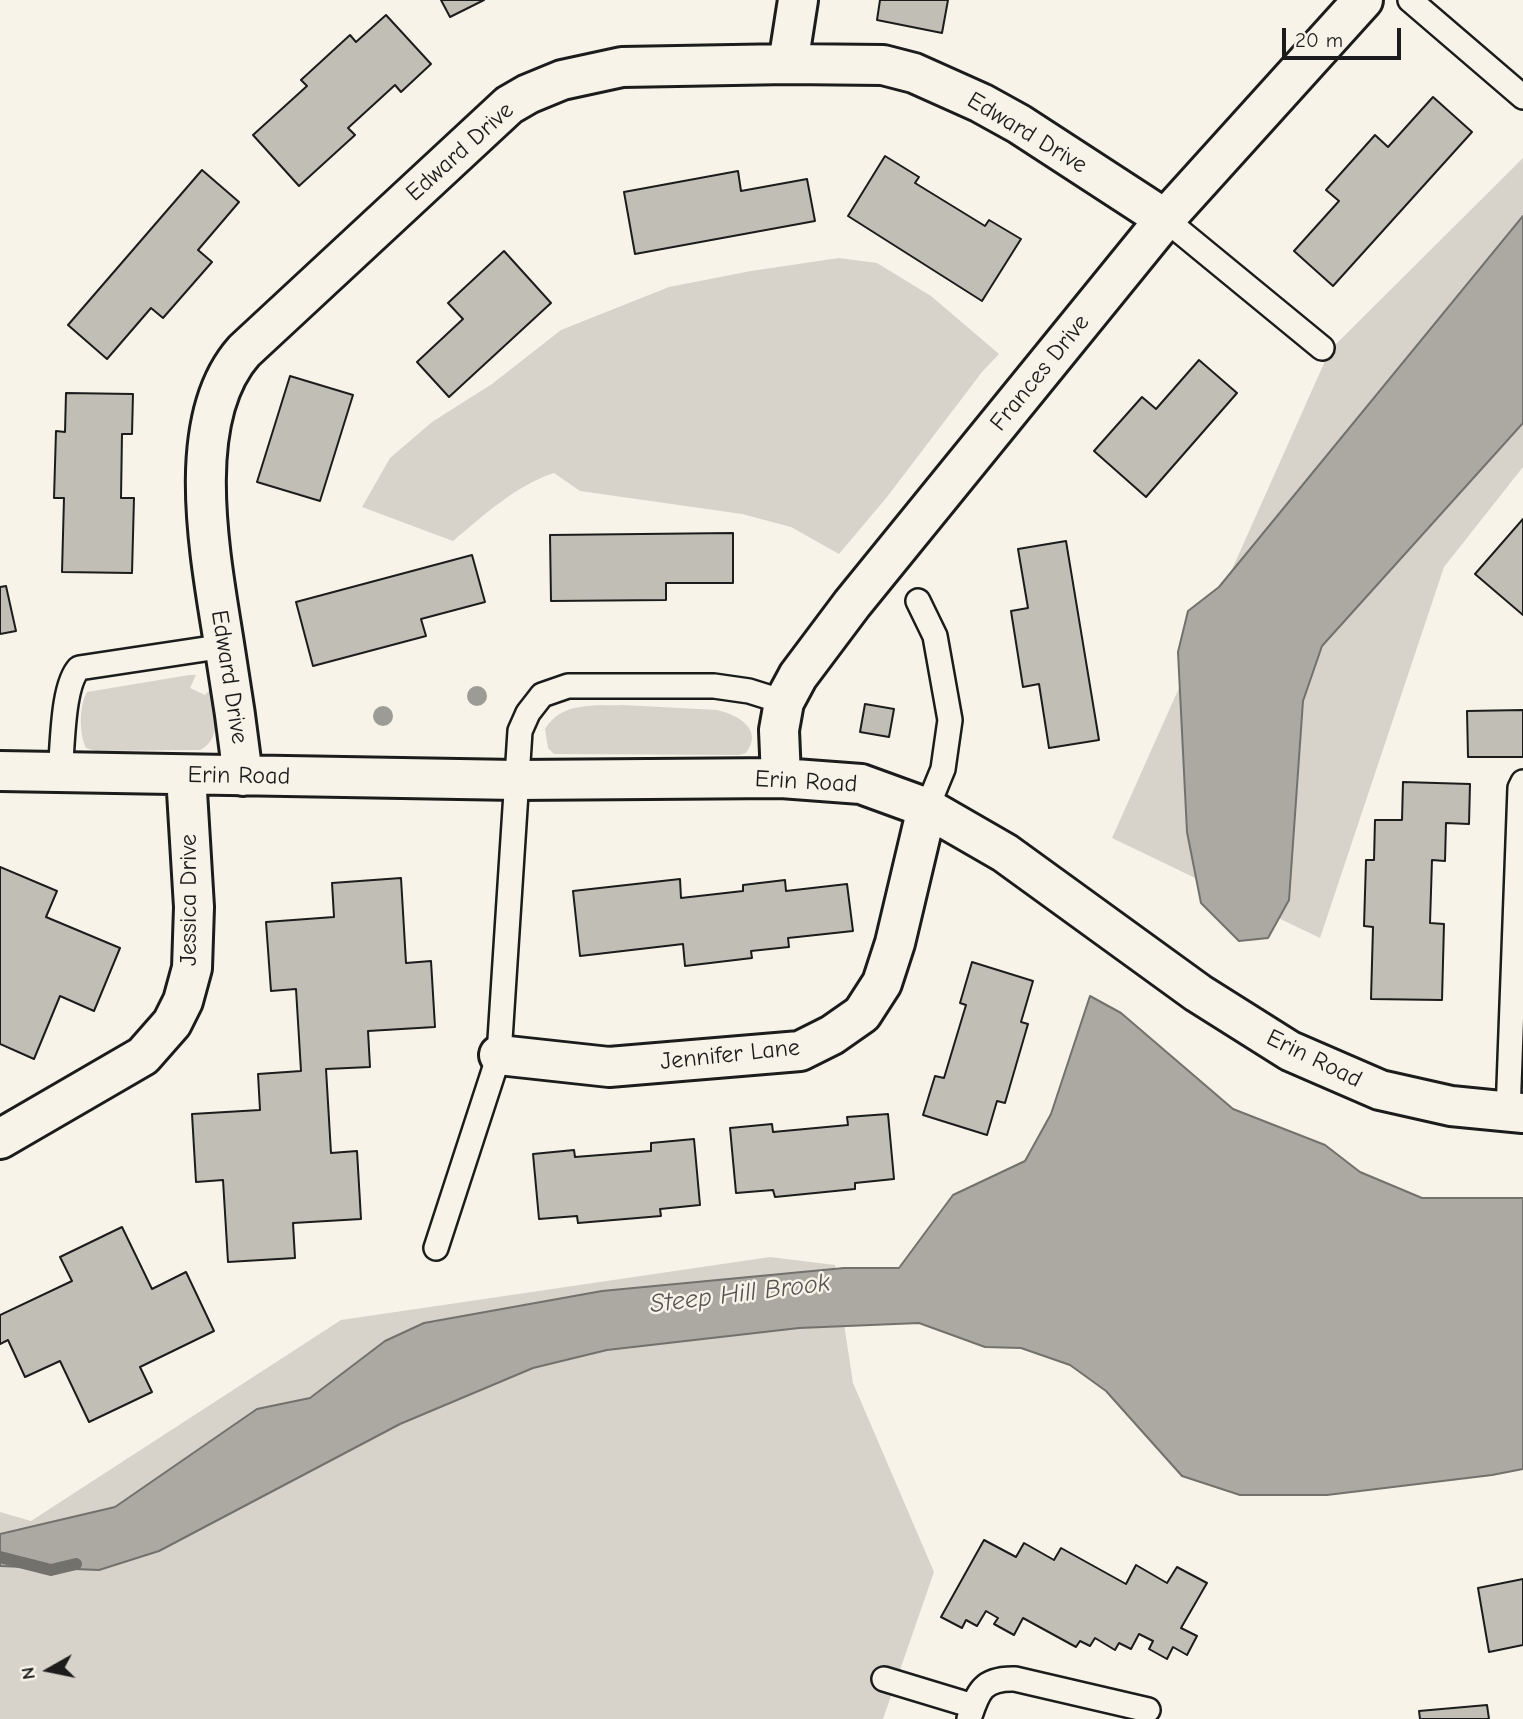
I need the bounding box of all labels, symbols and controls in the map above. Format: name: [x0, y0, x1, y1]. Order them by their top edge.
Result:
scale bar: [1285, 14, 1404, 58]
text: 20 m: [1295, 28, 1343, 52]
street label: Edward Drive: [962, 86, 1092, 180]
street label: Edward Drive: [400, 96, 520, 208]
street label: Frances Drive: [984, 309, 1096, 437]
street label: Edward Drive: [204, 608, 254, 746]
street label: Erin Road: [187, 761, 291, 791]
street label: Erin Road: [754, 765, 858, 799]
street label: Jessica Drive: [175, 834, 203, 966]
street label: Erin Road: [1262, 1024, 1366, 1094]
street label: Jennifer Lane: [659, 1033, 801, 1077]
water label: Steep Hill Brook: [648, 1267, 832, 1321]
north arrow: [14, 1635, 84, 1705]
text: N: [16, 1665, 40, 1681]

